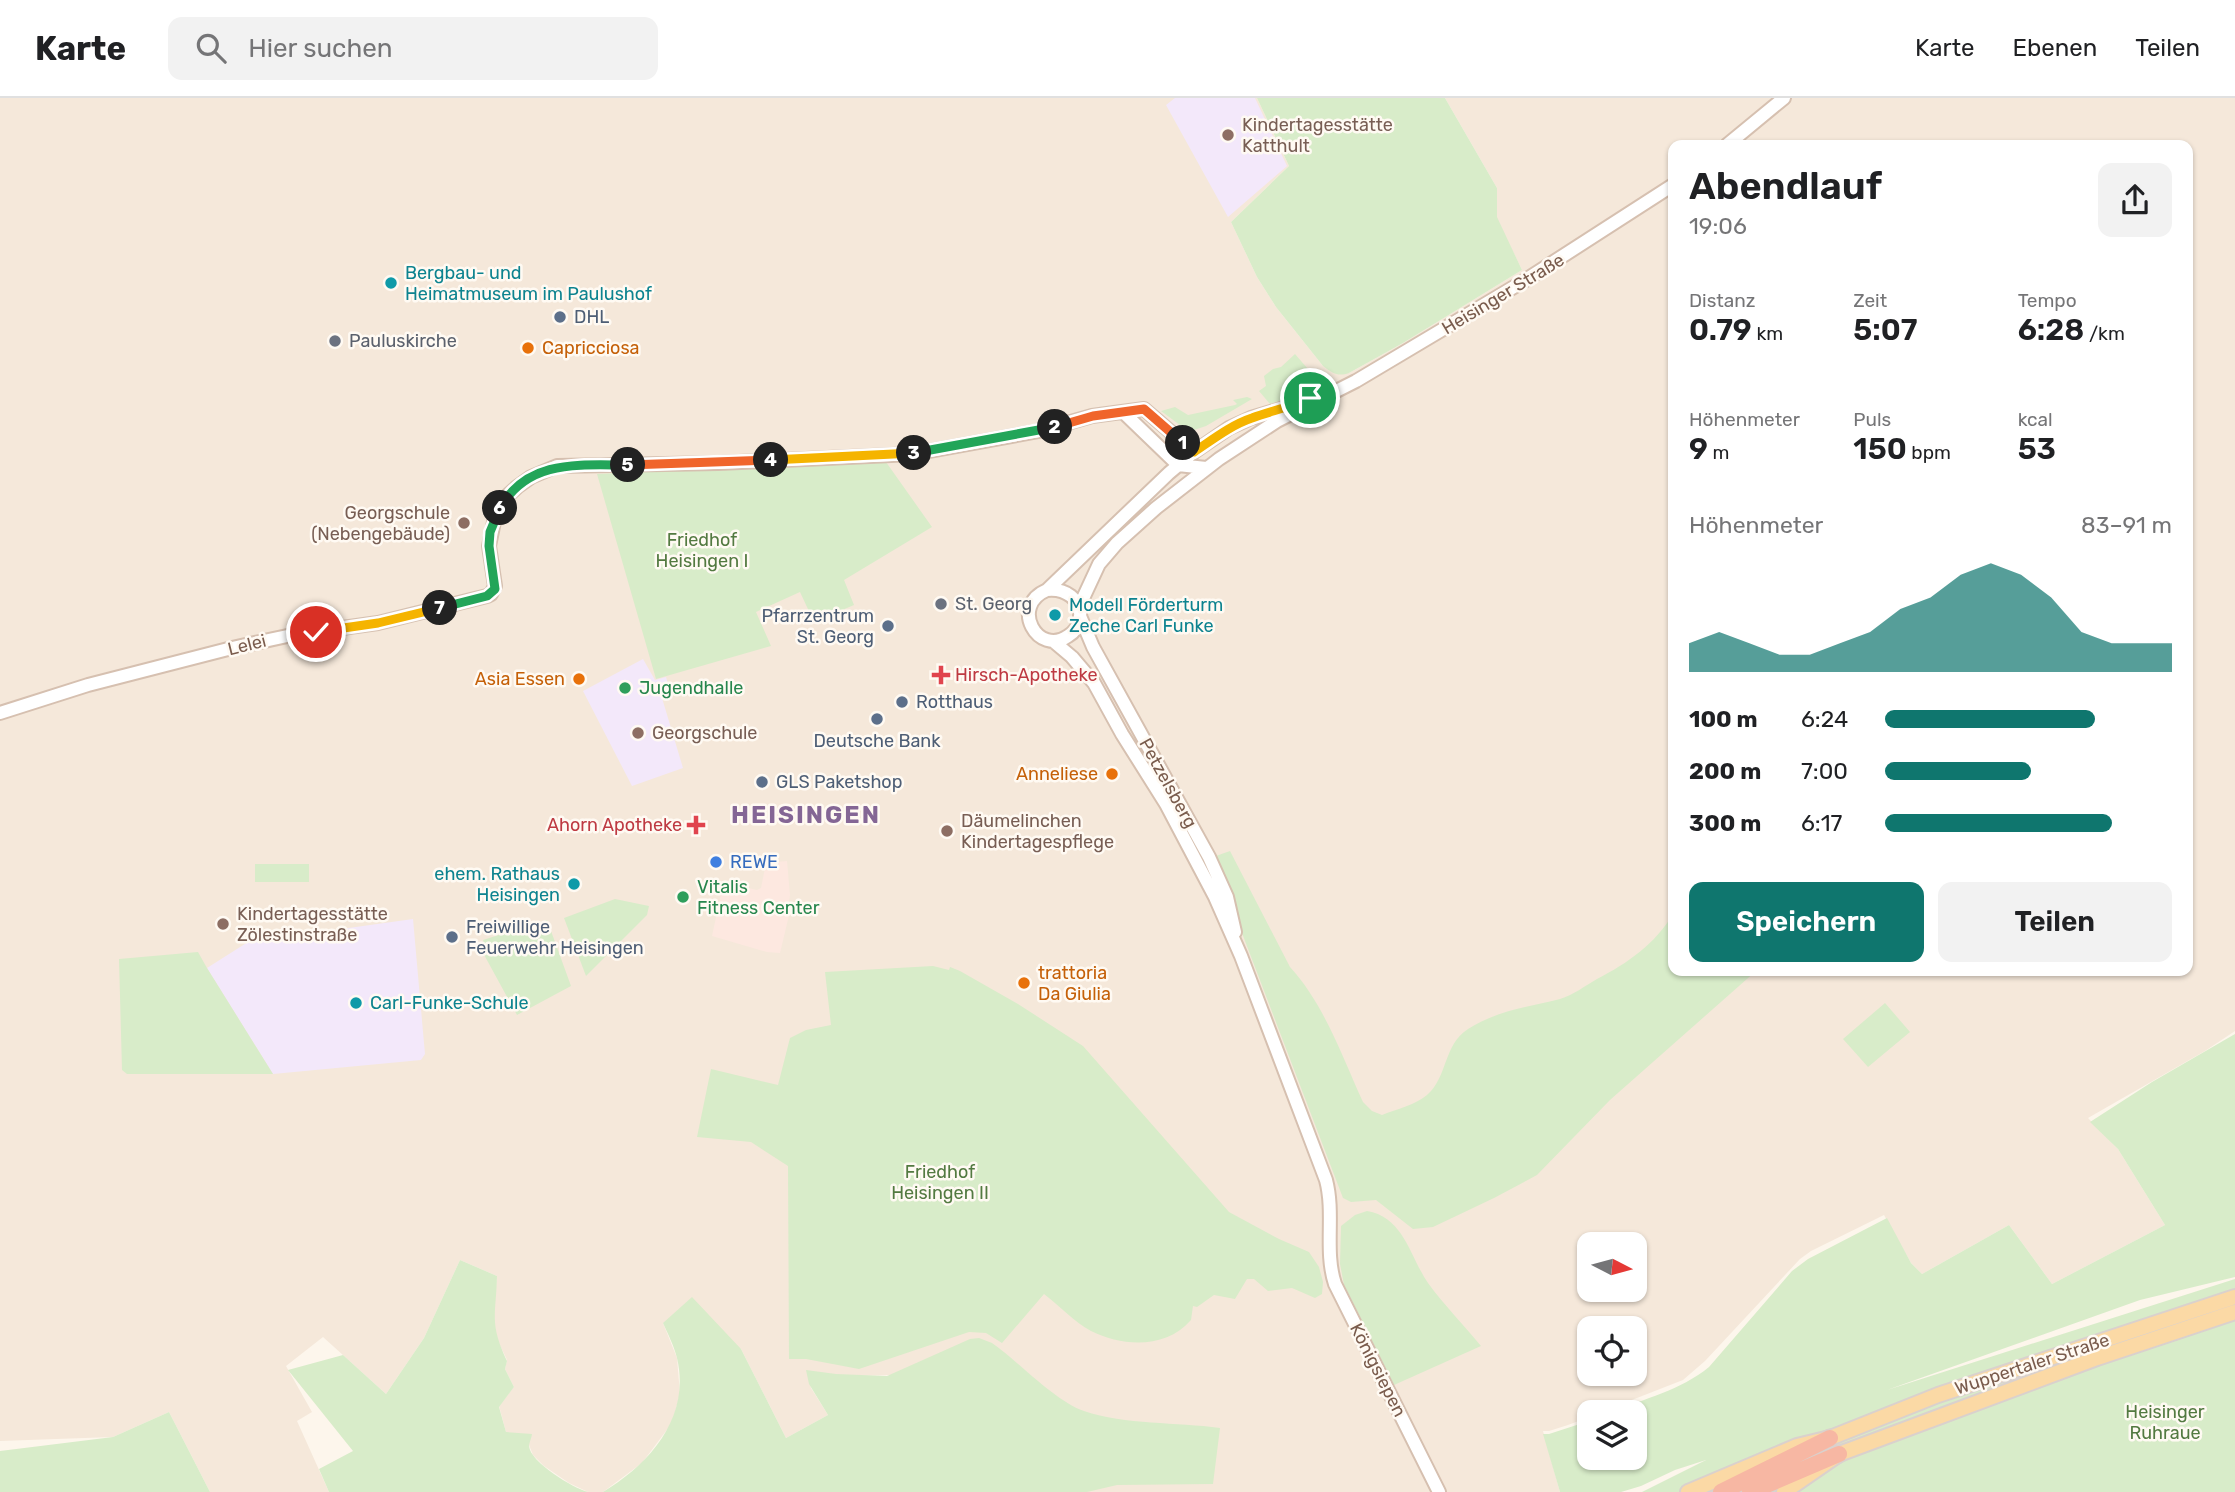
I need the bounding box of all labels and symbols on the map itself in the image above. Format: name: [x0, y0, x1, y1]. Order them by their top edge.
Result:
place label: Kindertagesstätte Katthult: [1242, 114, 1393, 157]
marker: Kindertagesstätte Katthult: [1220, 127, 1236, 143]
street label: Heisinger Straße: [1438, 249, 1568, 339]
place label: Bergbau- und Heimatmuseum im Paulushof: [405, 262, 652, 305]
marker: Bergbau- und Heimatmuseum im Paulushof: [383, 275, 399, 291]
place label: DHL: [574, 306, 609, 328]
marker: DHL: [552, 309, 568, 325]
place label: Pauluskirche: [349, 330, 457, 352]
marker: Pauluskirche: [327, 333, 343, 349]
place label: Capricciosa: [542, 337, 640, 359]
marker: Capricciosa: [520, 340, 536, 356]
pin: [1280, 368, 1340, 428]
pin: 2: [1038, 410, 1072, 444]
pin: 1: [1166, 426, 1200, 460]
pin: 3: [897, 436, 932, 470]
pin: 4: [754, 442, 788, 478]
pin: 5: [610, 448, 646, 482]
pin: 6: [482, 490, 518, 526]
place label: Georgschule (Nebengebäude): [311, 502, 450, 545]
marker: Georgschule (Nebengebäude): [456, 515, 472, 531]
park label: Friedhof Heisingen I: [656, 529, 748, 572]
pin: 7: [422, 590, 458, 626]
place label: St. Georg: [955, 593, 1032, 615]
place label: Modell Förderturm Zeche Carl Funke: [1069, 594, 1223, 637]
marker: St. Georg: [933, 596, 949, 612]
pin: [286, 602, 346, 662]
place label: Pfarrzentrum St. Georg: [761, 605, 874, 648]
marker: Modell Förderturm Zeche Carl Funke: [1047, 607, 1063, 623]
marker: Pfarrzentrum St. Georg: [880, 618, 896, 634]
street label: Lelei: [225, 630, 269, 660]
place label: Hirsch-Apotheke: [955, 664, 1097, 686]
marker: Hirsch-Apotheke: [933, 667, 949, 683]
place label: Asia Essen: [475, 668, 565, 690]
marker: Asia Essen: [571, 671, 587, 687]
place label: Jugendhalle: [639, 677, 743, 699]
marker: Jugendhalle: [617, 680, 633, 696]
place label: Rotthaus: [916, 691, 993, 713]
marker: Rotthaus: [894, 694, 910, 710]
marker: Deutsche Bank: [869, 711, 885, 727]
place label: Georgschule: [652, 722, 757, 744]
marker: Georgschule: [630, 725, 646, 741]
place label: Deutsche Bank: [813, 730, 941, 752]
street label: Petzelsberg: [1134, 734, 1202, 832]
place label: Anneliese: [1016, 763, 1098, 785]
marker: Anneliese: [1104, 766, 1120, 782]
place label: GLS Paketshop: [776, 771, 902, 793]
marker: GLS Paketshop: [754, 774, 770, 790]
district label: HEISINGEN: [731, 801, 881, 829]
place label: Däumelinchen Kindertagespflege: [961, 810, 1114, 853]
place label: Ahorn Apotheke: [547, 814, 682, 836]
marker: Ahorn Apotheke: [688, 817, 704, 833]
marker: Däumelinchen Kindertagespflege: [939, 823, 955, 839]
place label: REWE: [730, 851, 778, 873]
marker: REWE: [708, 854, 724, 870]
place label: ehem. Rathaus Heisingen: [434, 863, 560, 906]
marker: ehem. Rathaus Heisingen: [566, 876, 582, 892]
place label: Vitalis Fitness Center: [697, 876, 820, 919]
marker: Vitalis Fitness Center: [675, 889, 691, 905]
place label: Kindertagesstätte Zölestinstraße: [237, 903, 388, 946]
marker: Kindertagesstätte Zölestinstraße: [215, 916, 231, 932]
place label: Freiwillige Feuerwehr Heisingen: [466, 916, 644, 959]
marker: Freiwillige Feuerwehr Heisingen: [444, 929, 460, 945]
place label: trattoria Da Giulia: [1038, 962, 1111, 1005]
marker: trattoria Da Giulia: [1016, 975, 1032, 991]
place label: Carl-Funke-Schule: [370, 992, 529, 1014]
marker: Carl-Funke-Schule: [348, 995, 364, 1011]
park label: Friedhof Heisingen II: [891, 1161, 989, 1204]
north arrow: [1577, 1232, 1647, 1302]
street label: Königsiepen: [1345, 1320, 1411, 1420]
street label: Wuppertaler Straße: [1952, 1329, 2112, 1399]
park label: Heisinger Ruhraue: [2125, 1401, 2205, 1444]

